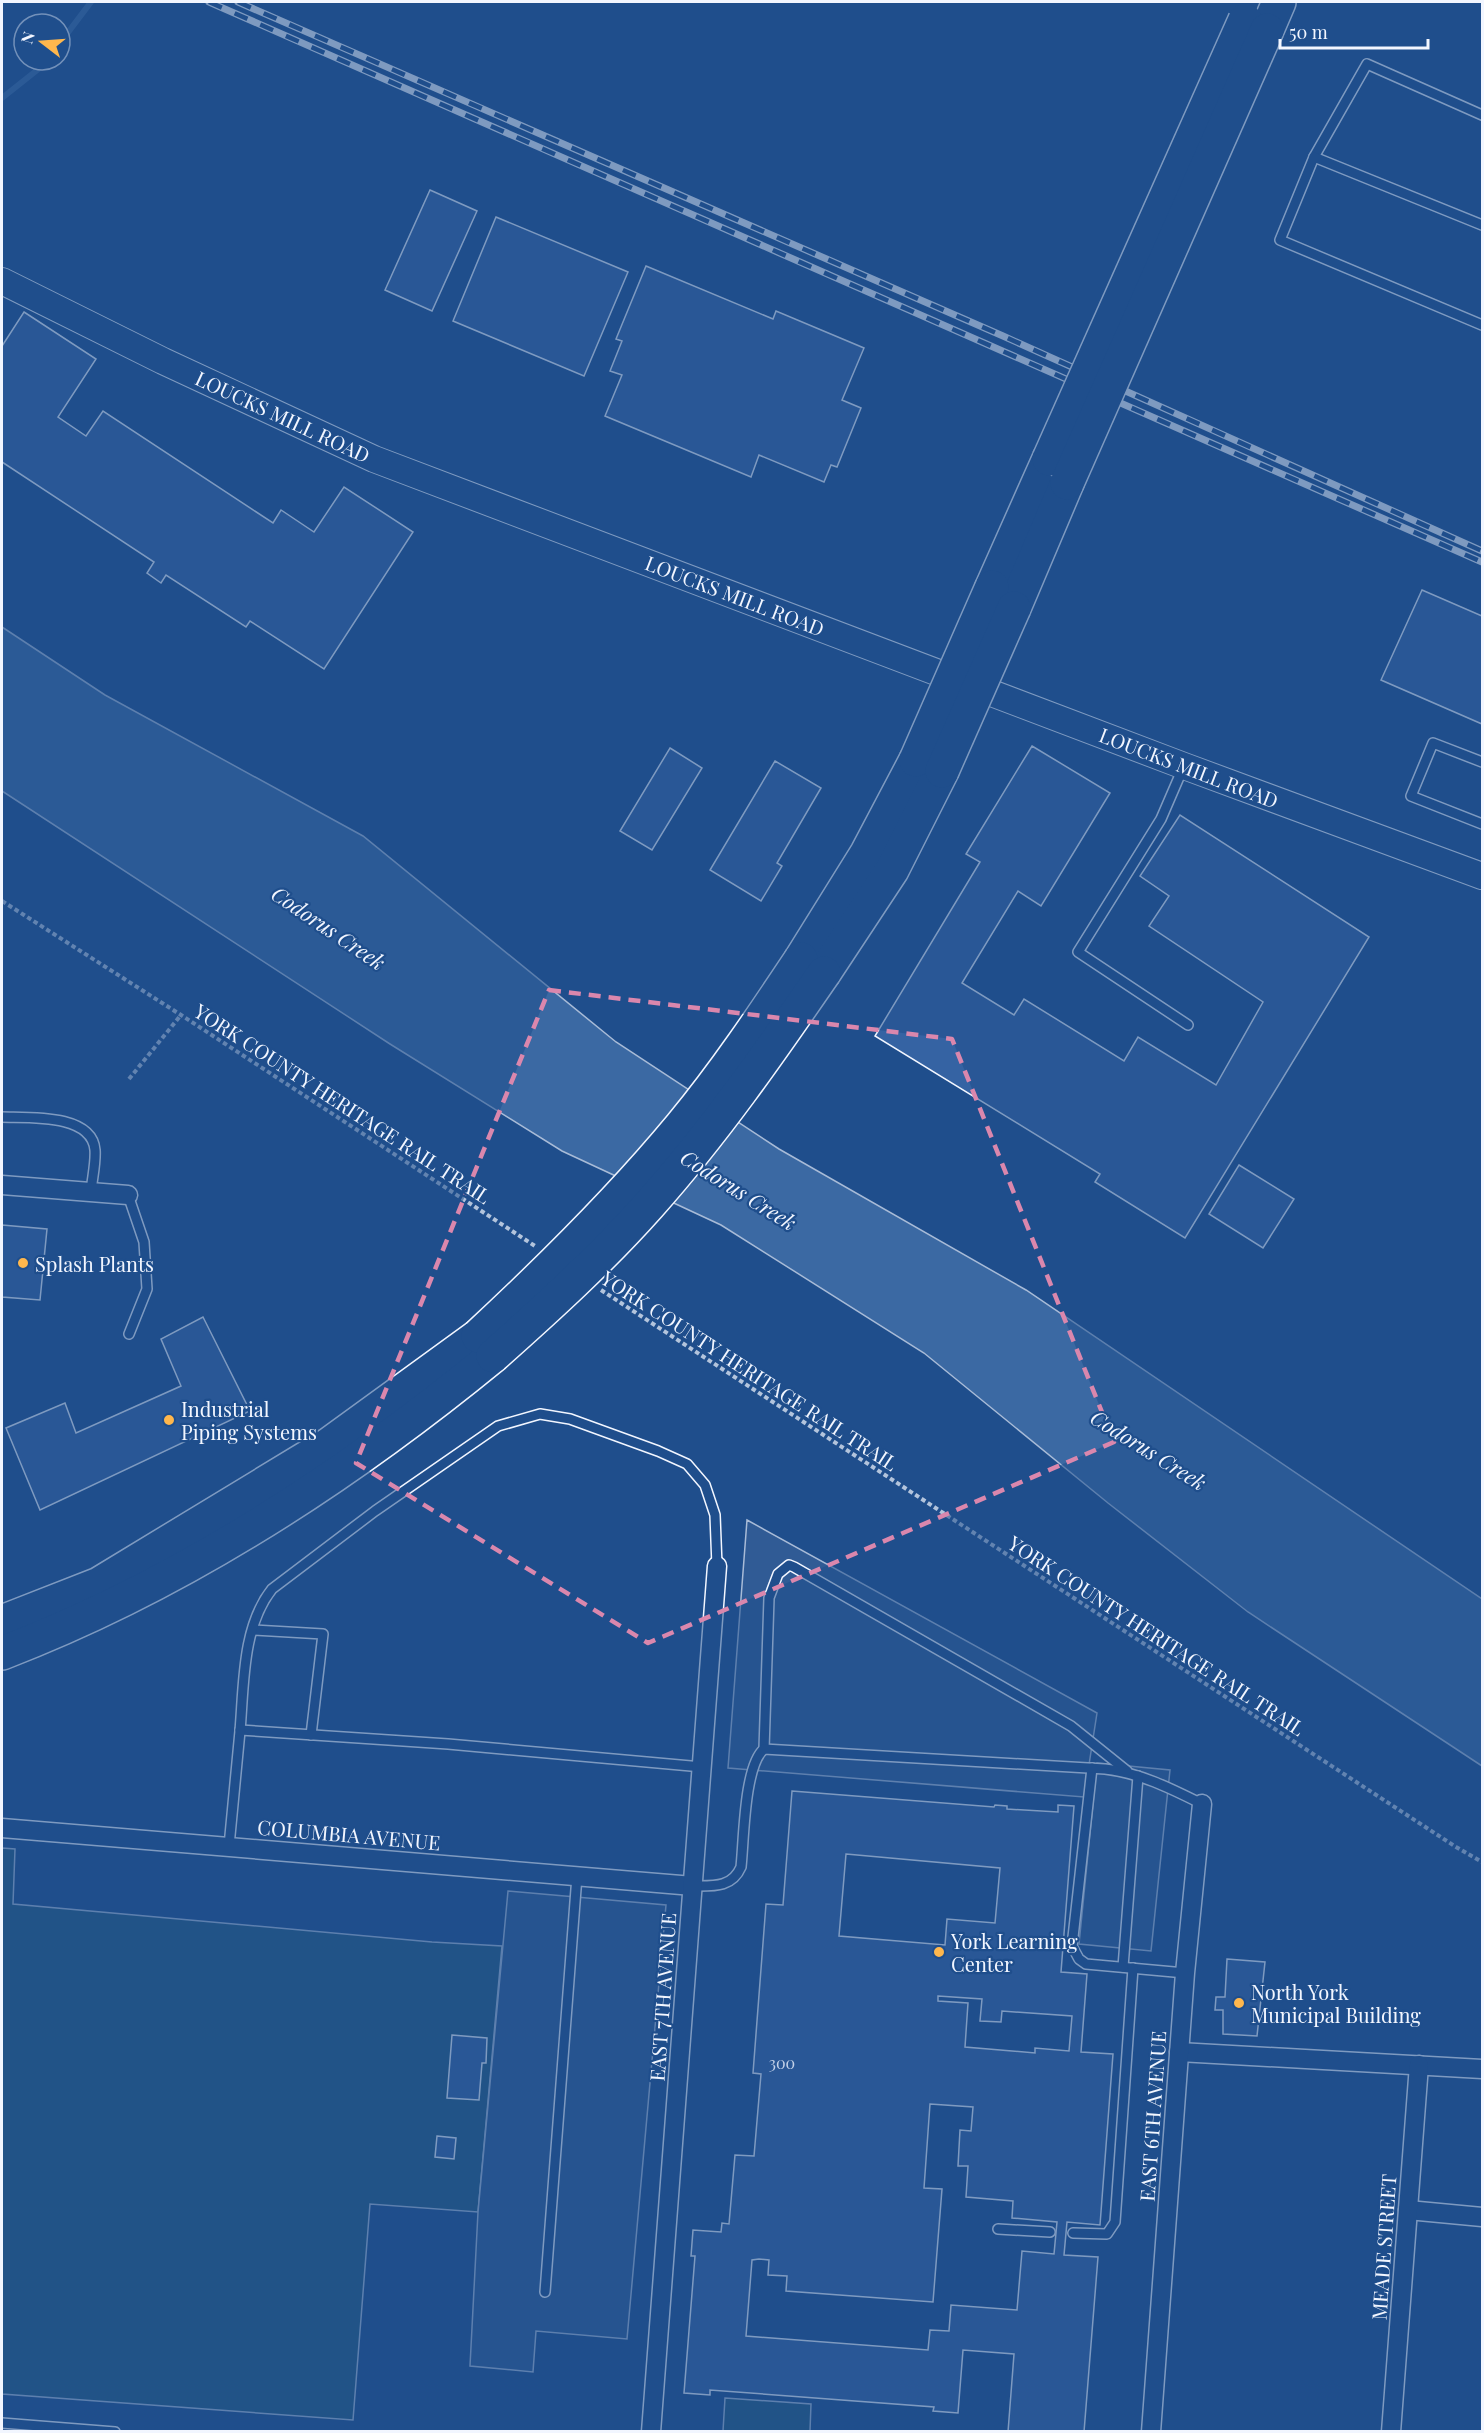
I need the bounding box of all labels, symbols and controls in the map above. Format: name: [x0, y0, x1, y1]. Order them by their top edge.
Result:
north arrow: [12, 12, 72, 72]
scale bar: [1280, 12, 1428, 50]
text: 50 m: [1289, 20, 1328, 44]
text: N: [15, 28, 39, 46]
street label: LOUCKS MILL ROAD: [191, 364, 375, 468]
street label: LOUCKS MILL ROAD: [642, 548, 828, 642]
street label: LOUCKS MILL ROAD: [1096, 720, 1282, 814]
water label: Codorus Creek: [267, 879, 392, 975]
street label: YORK COUNTY HERITAGE RAIL TRAIL: [189, 996, 497, 1209]
water label: Codorus Creek: [676, 1142, 802, 1236]
place label: Splash Plants: [35, 1250, 154, 1277]
marker: Splash Plants: [16, 1256, 30, 1270]
street label: YORK COUNTY HERITAGE RAIL TRAIL: [596, 1263, 904, 1476]
place label: Industrial Piping Systems: [181, 1395, 317, 1445]
water label: Codorus Creek: [1086, 1402, 1212, 1496]
marker: Industrial Piping Systems: [162, 1413, 176, 1427]
street label: YORK COUNTY HERITAGE RAIL TRAIL: [1003, 1528, 1311, 1741]
street label: COLUMBIA AVENUE: [256, 1813, 442, 1855]
street label: EAST 7TH AVENUE: [643, 1912, 681, 2082]
place label: York Learning Center: [950, 1927, 1078, 1977]
marker: York Learning Center: [932, 1945, 946, 1959]
place label: North York Municipal Building: [1251, 1978, 1421, 2028]
marker: North York Municipal Building: [1232, 1996, 1246, 2010]
street label: EAST 6TH AVENUE: [1133, 2030, 1171, 2202]
house number: 300: [769, 2052, 795, 2073]
street label: MEADE STREET: [1364, 2173, 1402, 2321]

